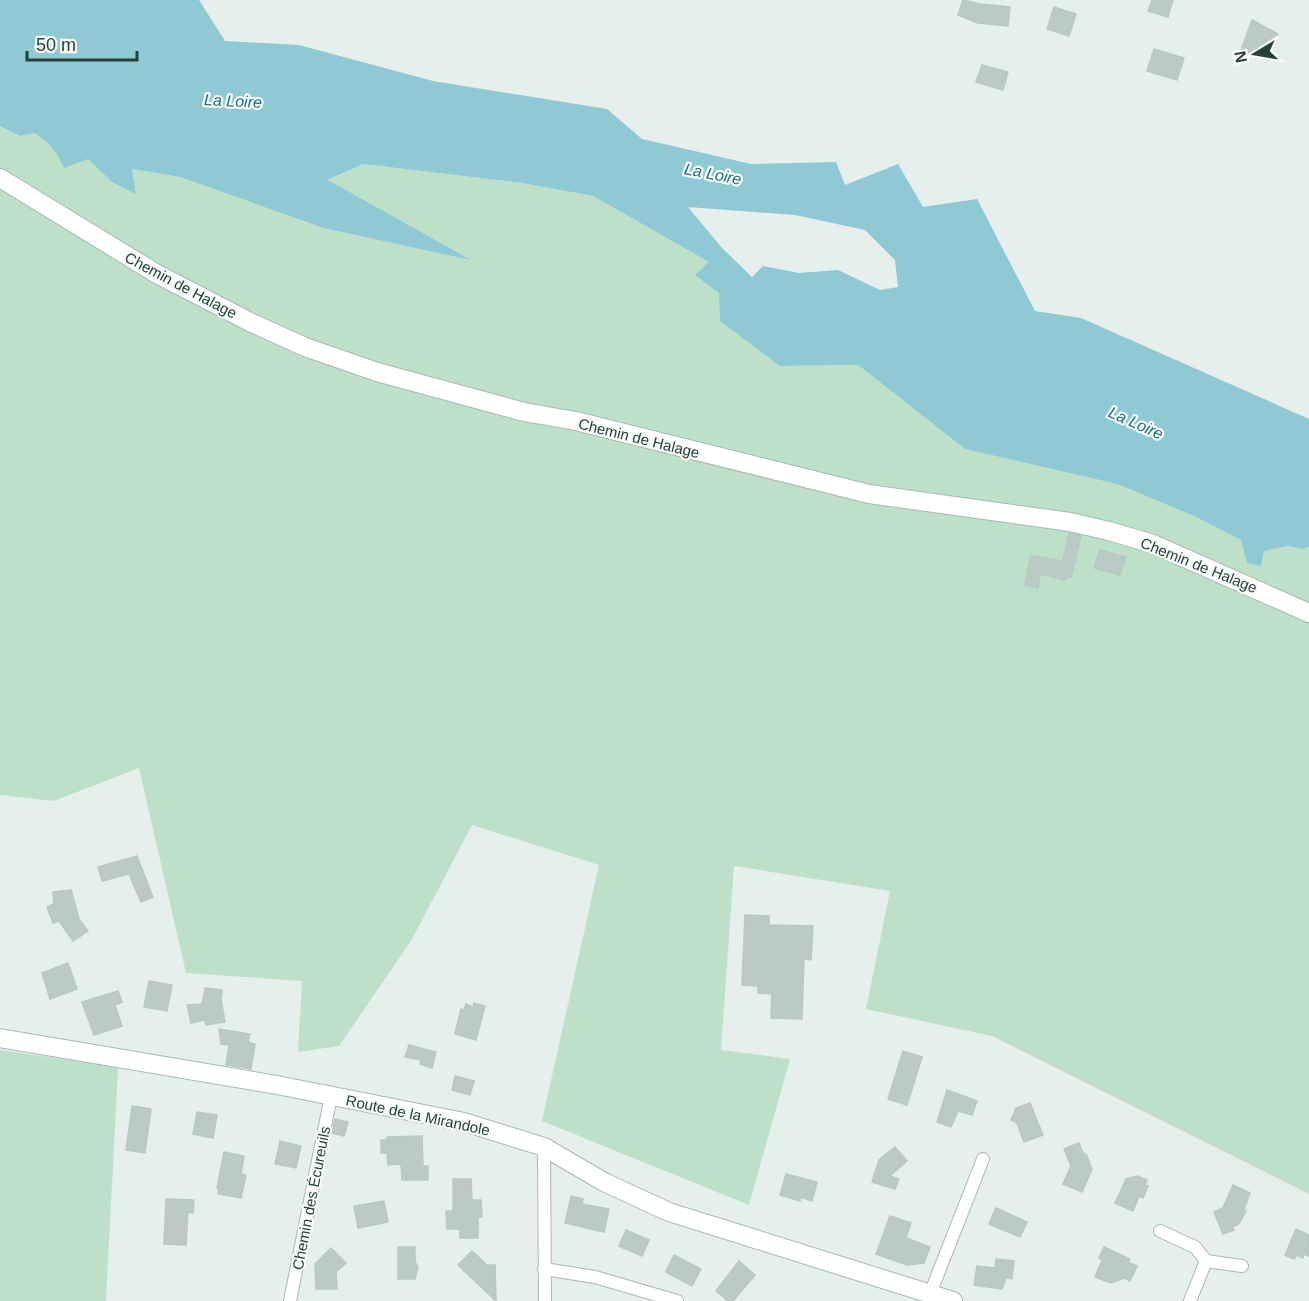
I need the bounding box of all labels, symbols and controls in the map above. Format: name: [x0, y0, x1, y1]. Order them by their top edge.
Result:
scale bar: [27, 24, 136, 62]
north arrow: [1225, 24, 1285, 84]
text: 50 m: [36, 35, 76, 55]
text: N: [1231, 49, 1250, 64]
water label: La Loire: [204, 91, 262, 111]
water label: La Loire: [683, 160, 743, 188]
street label: Chemin de Halage: [122, 248, 240, 322]
water label: La Loire: [1106, 403, 1166, 443]
street label: Chemin de Halage: [577, 415, 701, 461]
street label: Chemin de Halage: [1138, 534, 1260, 596]
street label: Route de la Mirandole: [344, 1091, 492, 1139]
street label: Chemin des Écureuils: [289, 1125, 333, 1271]

